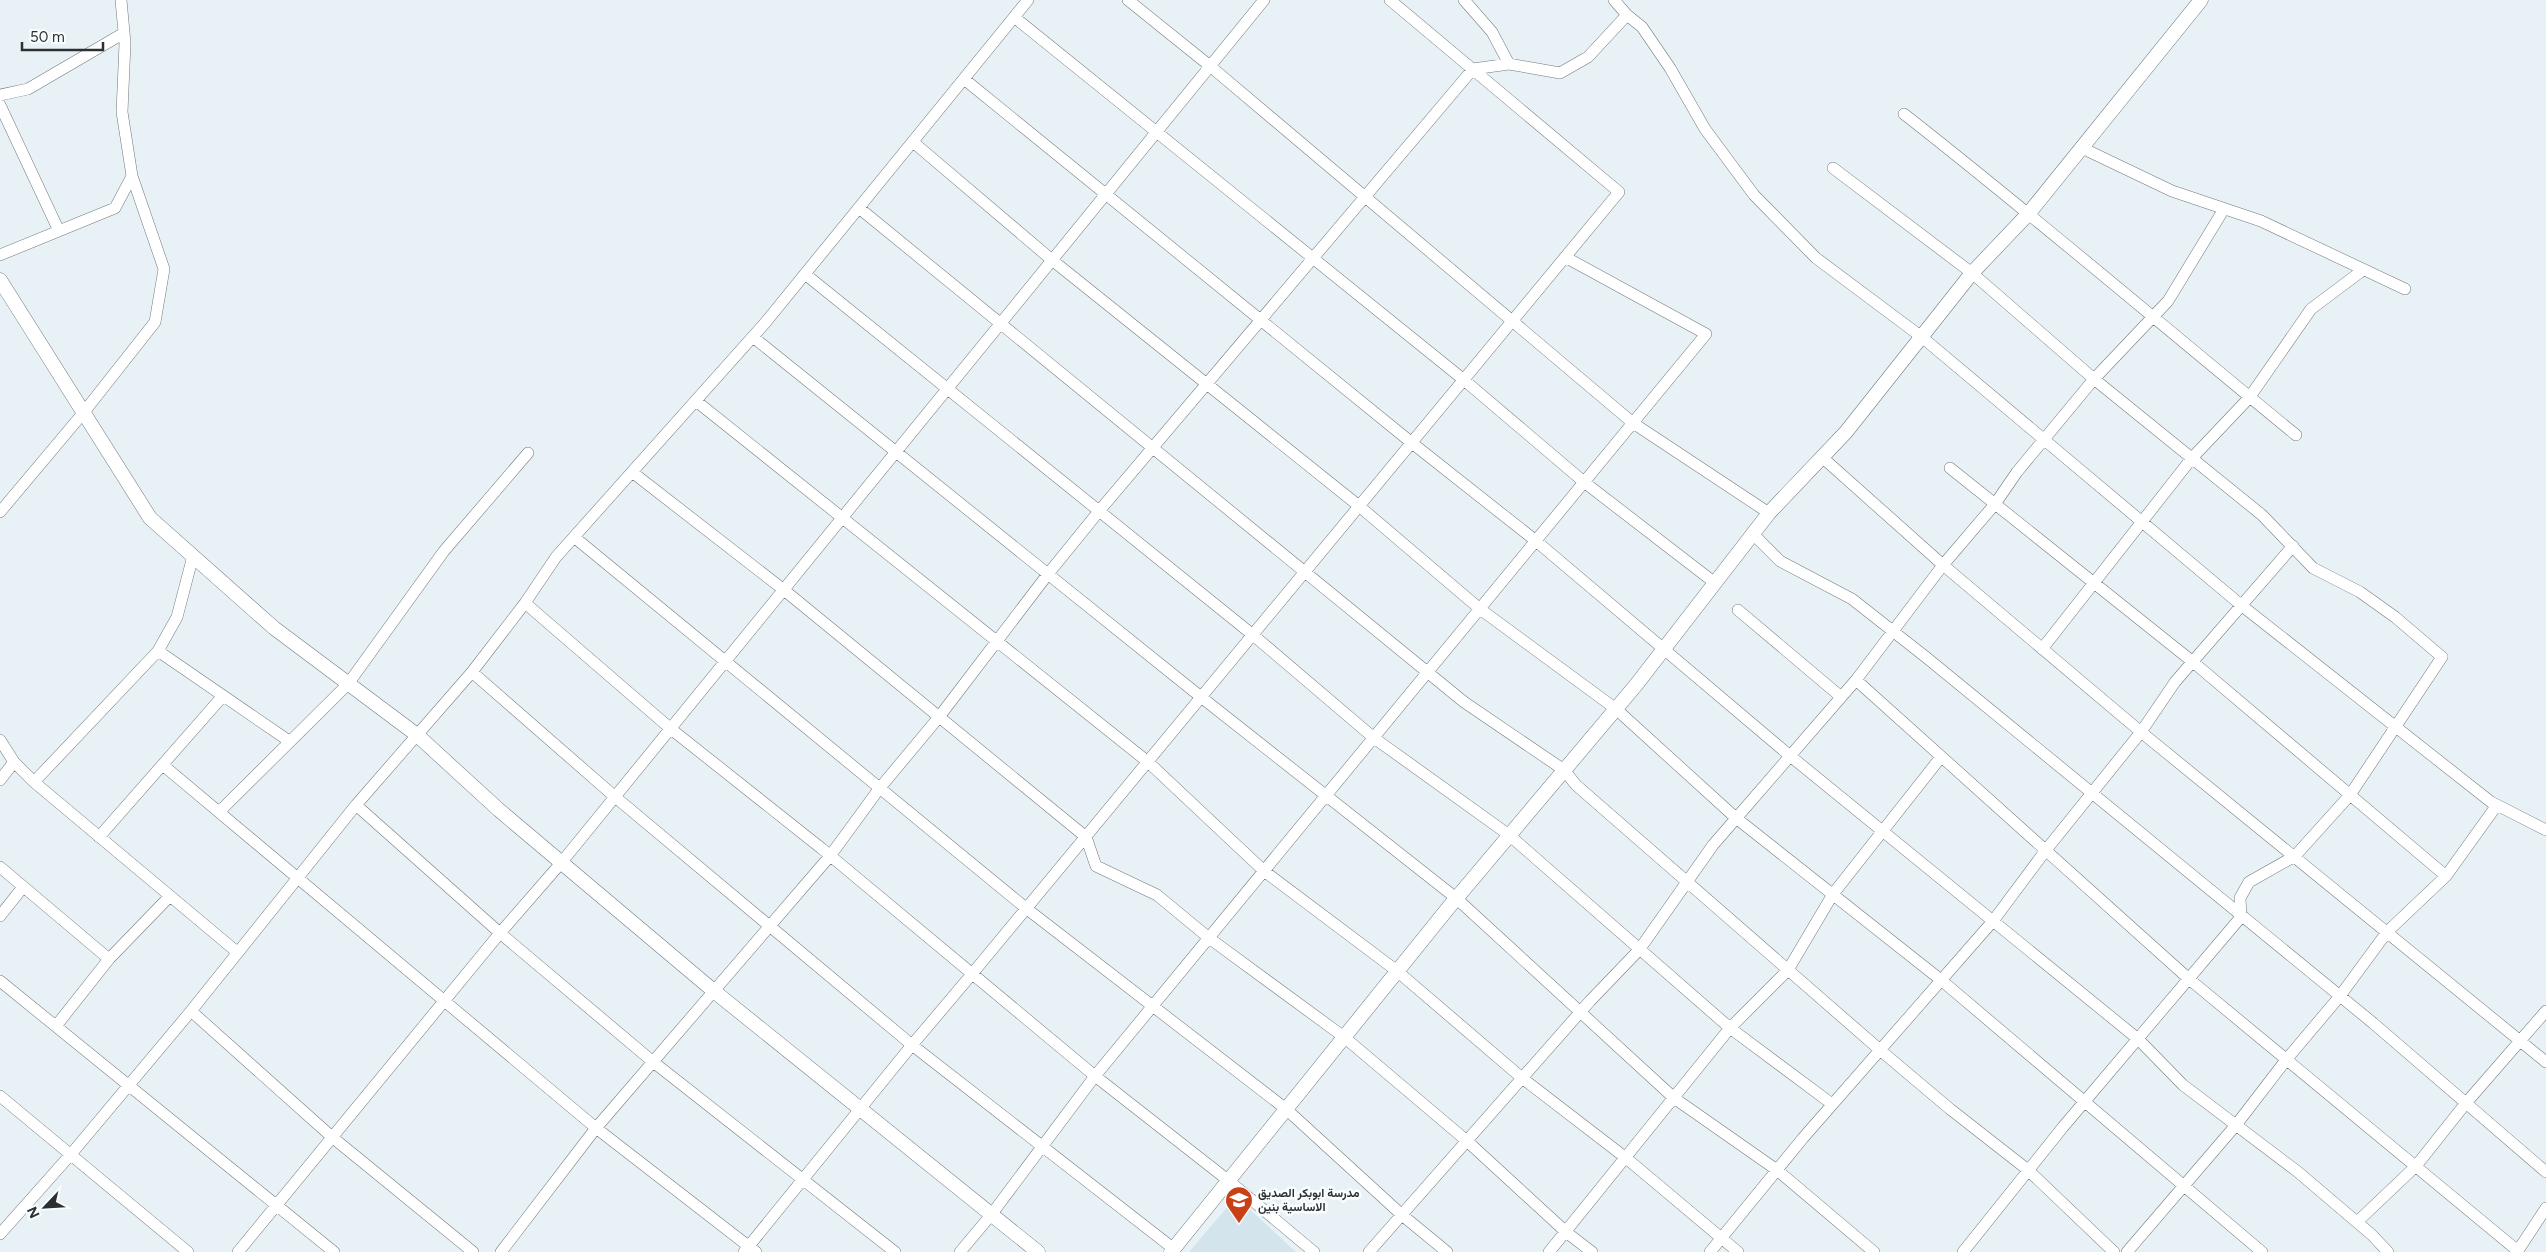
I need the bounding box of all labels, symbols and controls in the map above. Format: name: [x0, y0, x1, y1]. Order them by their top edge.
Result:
scale bar: [22, 20, 104, 52]
text: 50 m: [30, 28, 65, 46]
north arrow: [20, 1182, 70, 1232]
school or university icon: مدرسة ابوبكر الصديق الاساسية بنين: [1224, 1185, 1254, 1224]
place label: مدرسة ابوبكر الصديق الاساسية بنين: [1258, 1186, 1360, 1214]
text: N: [24, 1204, 44, 1221]

